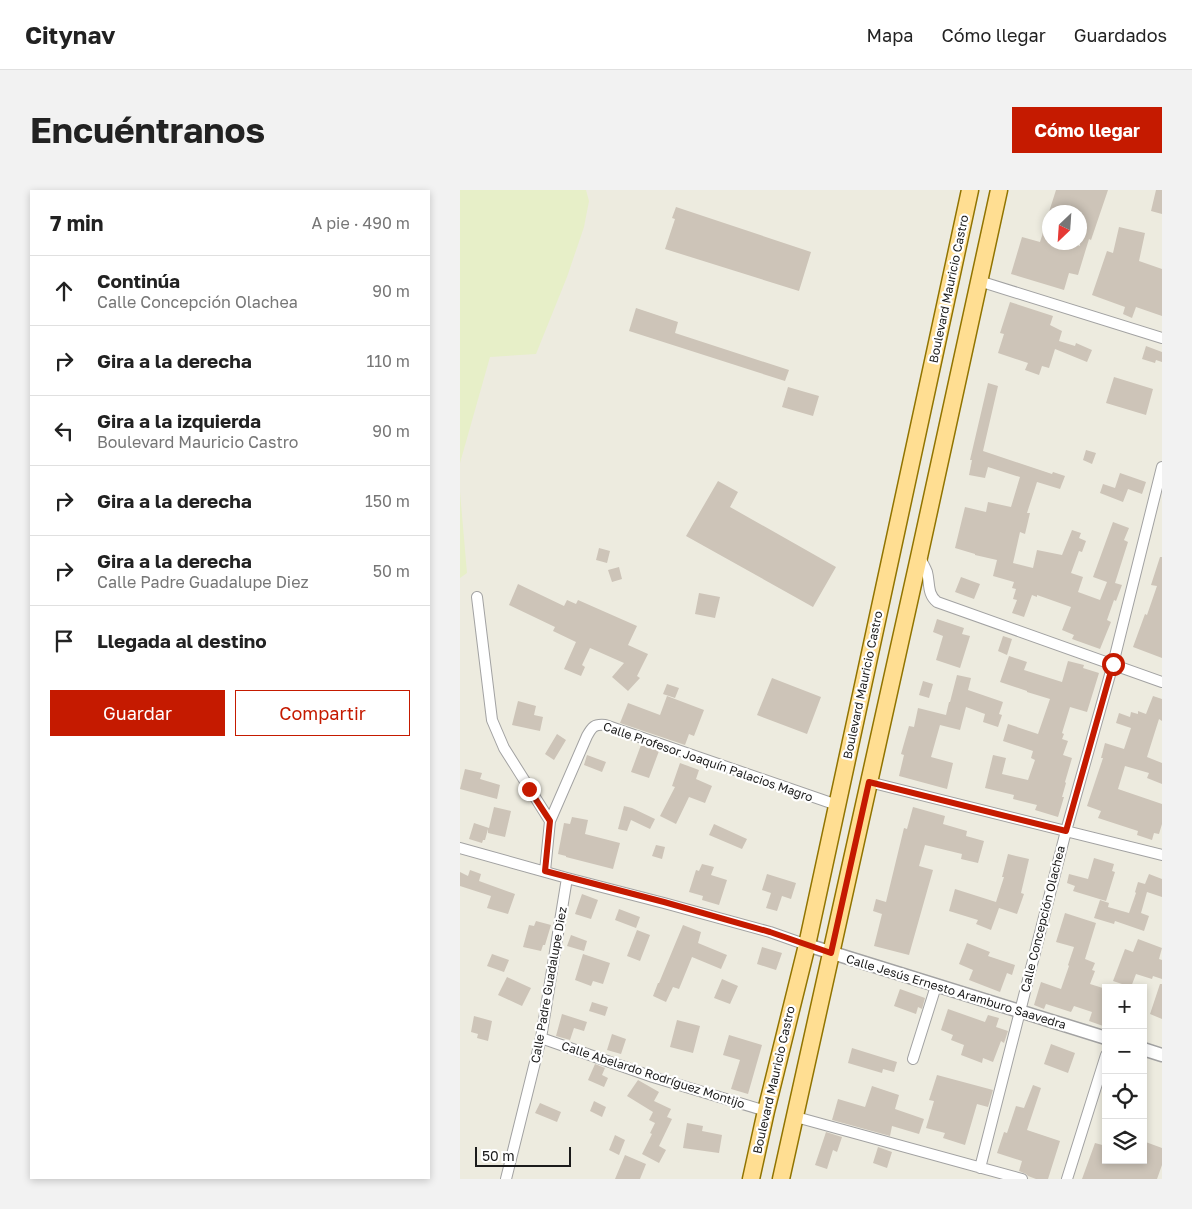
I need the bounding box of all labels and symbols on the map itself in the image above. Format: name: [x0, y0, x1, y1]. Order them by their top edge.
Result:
north arrow: [1042, 205, 1087, 250]
street label: Boulevard Mauricio Castro: [925, 213, 972, 364]
street label: Boulevard Mauricio Castro: [839, 609, 886, 760]
route start: [1102, 653, 1125, 676]
street label: Calle Profesor Joaquín Palacios Magro: [601, 718, 815, 805]
route end: [518, 778, 541, 801]
street label: Calle Concepción Olachea: [1017, 844, 1068, 994]
street label: Calle Padre Guadalupe Diez: [527, 905, 570, 1064]
street label: Calle Jesús Ernesto Aramburo Saavedra: [844, 951, 1068, 1032]
street label: Boulevard Mauricio Castro: [749, 1005, 798, 1155]
street label: Calle Abelardo Rodríguez Montijo: [560, 1038, 747, 1111]
scale bar: [475, 1144, 571, 1167]

